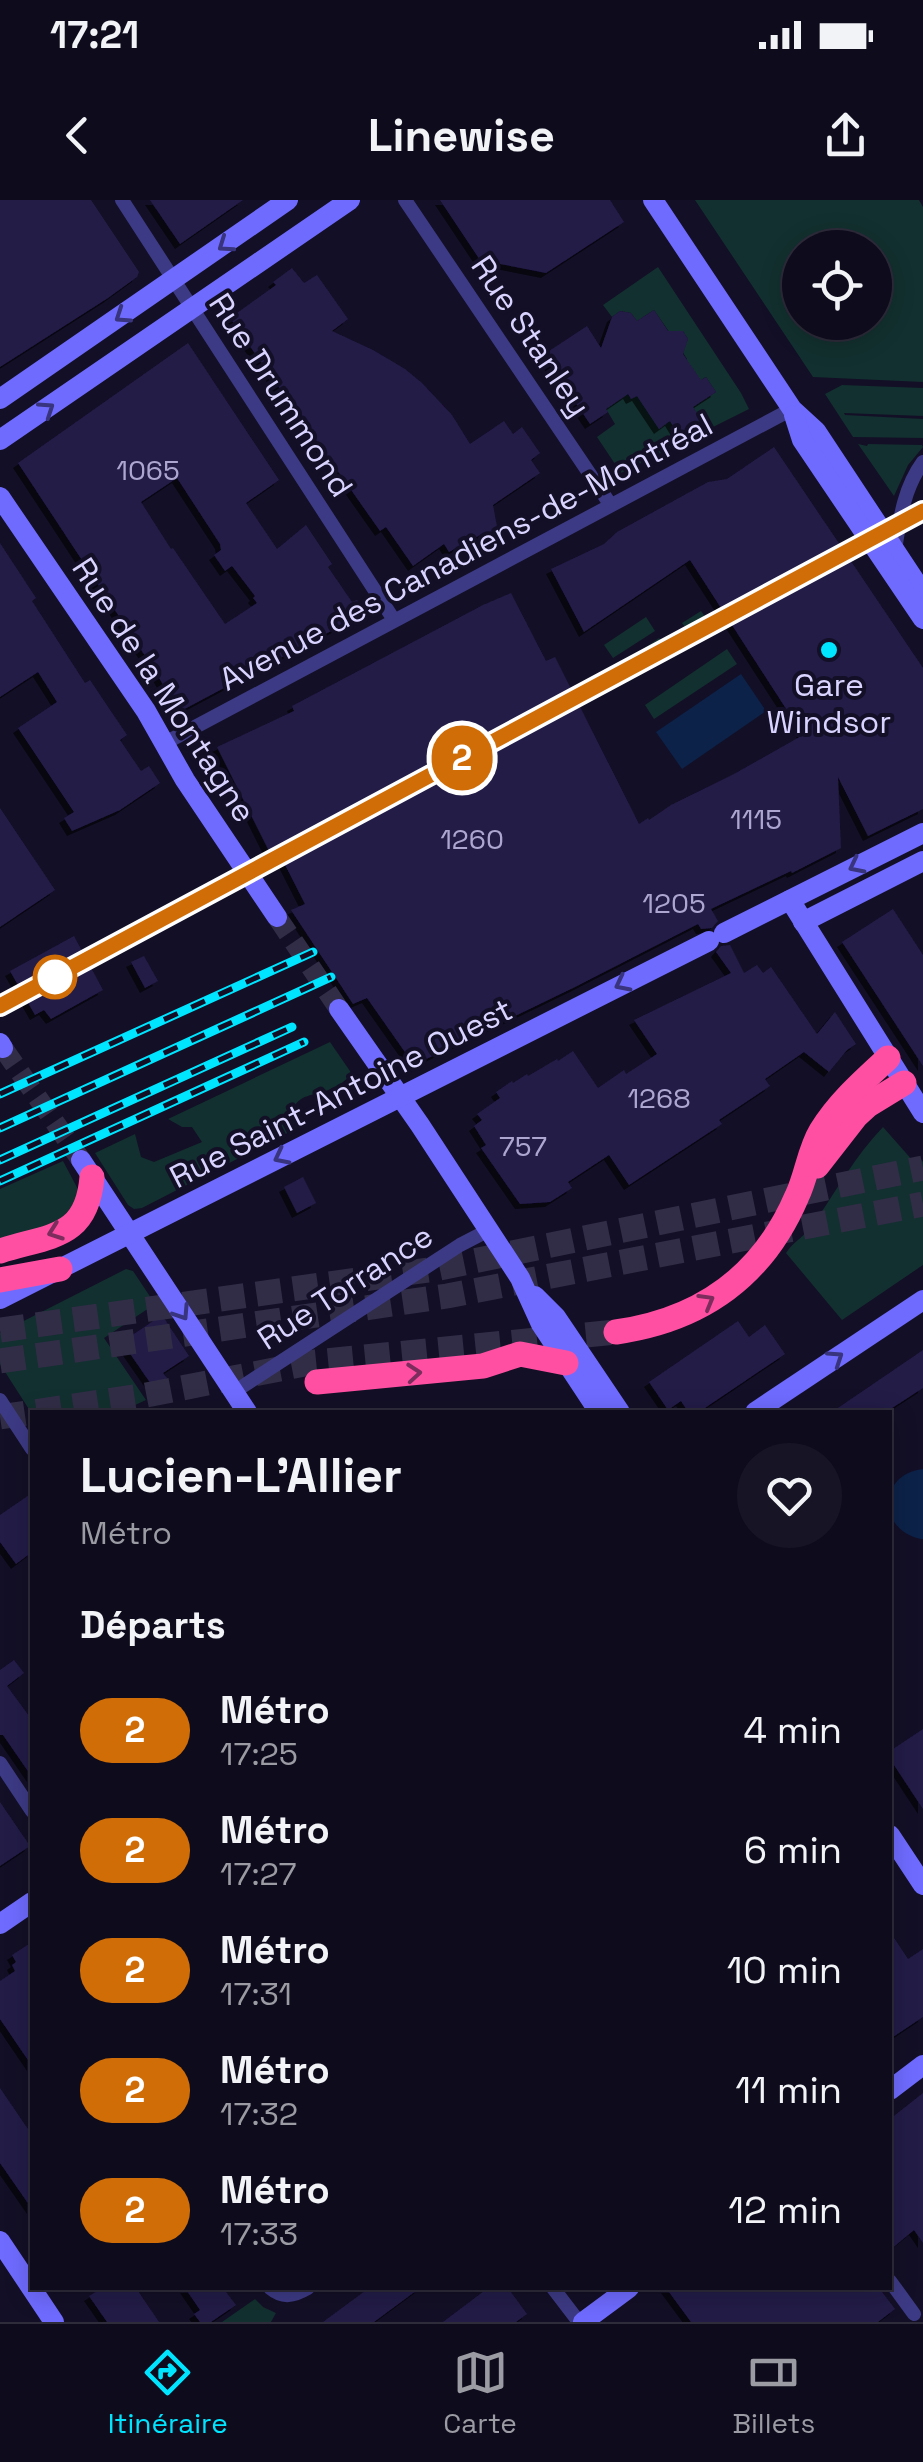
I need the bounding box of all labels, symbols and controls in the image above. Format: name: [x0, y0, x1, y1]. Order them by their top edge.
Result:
text: 17:21: [50, 11, 139, 59]
text: Linewise: [368, 107, 555, 164]
icon: back: [50, 108, 105, 163]
icon: share: [818, 108, 873, 163]
map controls: [782, 230, 892, 340]
button: locate: [782, 230, 892, 340]
one-way arrow: [217, 233, 236, 251]
street label: Rue Stanley: [463, 248, 599, 424]
street label: Rue Drummond: [200, 286, 362, 504]
one-way arrow: [114, 303, 132, 322]
one-way arrow: [36, 402, 54, 421]
street label: Avenue des Canadiens-de-Montréal: [212, 405, 720, 699]
house number: 1065: [116, 452, 180, 488]
street label: Rue de la Montagne: [63, 550, 265, 830]
marker: Gare Windsor: [818, 639, 840, 661]
place label: Gare Windsor: [767, 665, 891, 742]
line badge: 2: [430, 726, 494, 790]
text: 2: [452, 736, 472, 780]
house number: 1115: [730, 801, 782, 837]
house number: 1260: [440, 821, 504, 857]
one-way arrow: [849, 854, 867, 873]
house number: 1205: [642, 885, 706, 921]
unlabelled marker: [34, 956, 76, 998]
one-way arrow: [614, 972, 632, 991]
street label: Rue Saint-Antoine Ouest: [163, 989, 519, 1197]
house number: 1268: [627, 1080, 691, 1116]
house number: 757: [499, 1128, 547, 1164]
one-way arrow: [273, 1145, 291, 1164]
street label: Rue Torrance: [250, 1215, 440, 1359]
one-way arrow: [48, 1220, 65, 1241]
one-way arrow: [697, 1294, 715, 1313]
one-way arrow: [169, 1303, 188, 1321]
one-way arrow: [825, 1352, 844, 1370]
one-way arrow: [406, 1363, 422, 1384]
button: heart: [737, 1443, 842, 1548]
text: Lucien-L'Allier: [80, 1445, 402, 1506]
text: Métro: [80, 1513, 172, 1553]
text: Départs: [80, 1601, 226, 1649]
text: Métro: [220, 1686, 330, 1734]
text: 4 min: [743, 1706, 842, 1754]
text: 2: [125, 1708, 145, 1752]
text: 17:25: [220, 1734, 298, 1774]
text: Métro: [220, 1806, 330, 1854]
text: 6 min: [744, 1826, 842, 1874]
text: 2: [125, 1828, 145, 1872]
text: 17:27: [220, 1854, 297, 1894]
text: Métro: [220, 1926, 330, 1974]
text: 10 min: [727, 1946, 842, 1994]
text: 2: [125, 1948, 145, 1992]
text: 17:31: [220, 1974, 292, 2014]
text: Métro: [220, 2046, 330, 2094]
text: 11 min: [735, 2066, 842, 2114]
text: 2: [125, 2068, 145, 2112]
text: 17:32: [220, 2094, 298, 2134]
text: Métro: [220, 2166, 330, 2214]
text: 12 min: [728, 2186, 842, 2234]
text: 2: [125, 2188, 145, 2232]
text: 17:33: [220, 2214, 298, 2254]
tab: Itinéraire: [108, 2345, 228, 2441]
tab: Carte: [443, 2345, 517, 2441]
tab: Billets: [732, 2345, 815, 2441]

